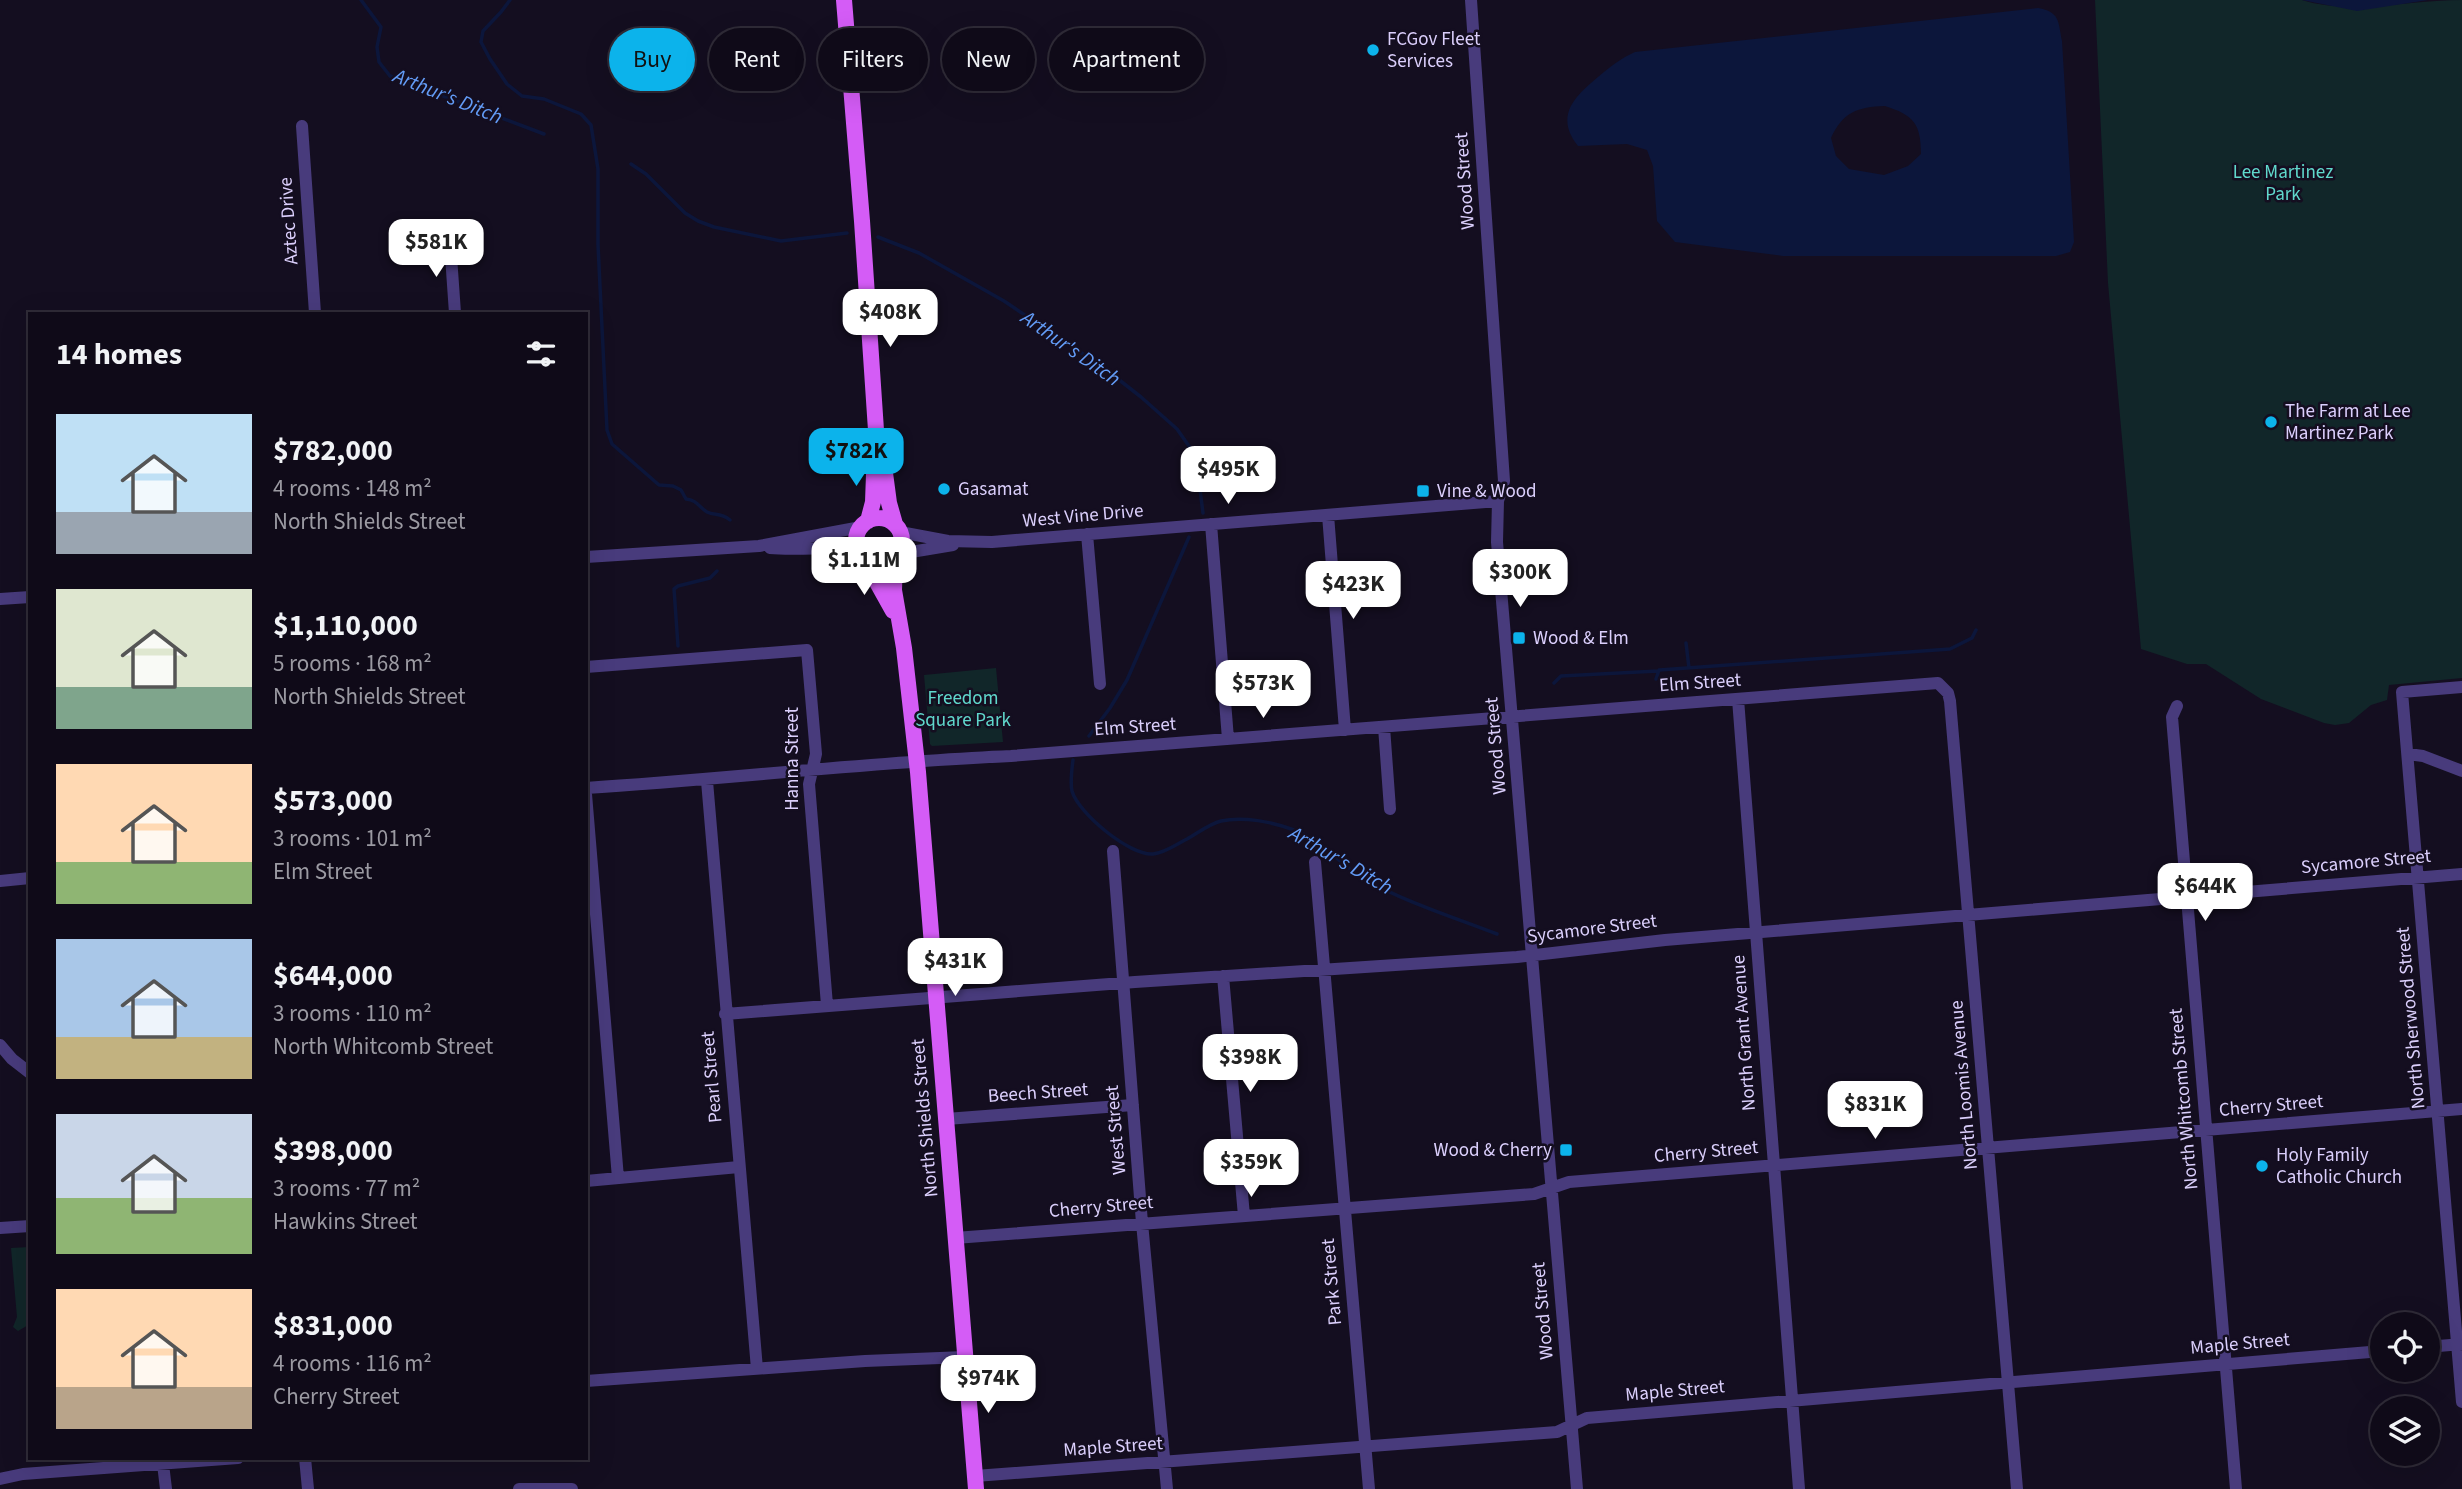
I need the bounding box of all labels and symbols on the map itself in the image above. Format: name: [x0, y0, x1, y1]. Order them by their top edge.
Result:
place label: FCGov Fleet Services: [1387, 26, 1481, 75]
marker: FCGov Fleet Services: [1365, 42, 1381, 58]
water label: Arthur's Ditch: [387, 60, 507, 131]
street label: Wood Street: [1448, 131, 1482, 231]
park label: Lee Martinez Park: [2233, 159, 2333, 208]
street label: Aztec Drive: [272, 176, 306, 266]
pin: $581K: [387, 219, 485, 279]
pin: $408K: [841, 290, 939, 349]
water label: Arthur's Ditch: [1014, 302, 1127, 393]
place label: The Farm at Lee Martinez Park: [2285, 398, 2411, 447]
marker: The Farm at Lee Martinez Park: [2263, 414, 2279, 430]
pin: $782K: [807, 428, 905, 488]
pin: $495K: [1179, 447, 1277, 506]
place label: Gasamat: [958, 476, 1029, 503]
place label: Vine & Wood: [1437, 478, 1537, 505]
marker: Gasamat: [936, 481, 952, 497]
marker: Vine & Wood: [1415, 483, 1431, 499]
street label: West Vine Drive: [1021, 497, 1145, 535]
pin: $1.11M: [807, 538, 921, 597]
pin: $300K: [1471, 550, 1569, 609]
pin: $423K: [1304, 562, 1402, 621]
place label: Wood & Elm: [1533, 625, 1629, 652]
marker: Wood & Elm: [1511, 630, 1527, 646]
pin: $573K: [1214, 660, 1312, 720]
street label: Elm Street: [1658, 667, 1742, 699]
park label: Freedom Square Park: [915, 685, 1011, 734]
street label: Wood Street: [1478, 696, 1514, 796]
street label: Hanna Street: [779, 707, 806, 811]
street label: Elm Street: [1093, 711, 1177, 743]
water label: Arthur's Ditch: [1282, 817, 1398, 902]
street label: Sycamore Street: [2300, 843, 2433, 881]
pin: $644K: [2156, 864, 2254, 923]
street label: Sycamore Street: [1526, 908, 1659, 950]
street label: North Sherwood Street: [2390, 925, 2432, 1110]
pin: $431K: [906, 939, 1004, 998]
street label: North Grant Avenue: [1725, 954, 1763, 1112]
street label: North Loomis Avenue: [1943, 999, 1985, 1171]
street label: North Whitcomb Street: [2163, 1007, 2205, 1191]
street label: Pearl Street: [694, 1029, 729, 1124]
pin: $398K: [1201, 1034, 1299, 1094]
street label: North Shields Street: [905, 1037, 945, 1198]
street label: Beech Street: [987, 1076, 1090, 1110]
pin: $831K: [1826, 1082, 1924, 1141]
street label: West Street: [1099, 1084, 1133, 1176]
street label: Cherry Street: [2218, 1088, 2325, 1124]
street label: Cherry Street: [1653, 1134, 1760, 1170]
place label: Wood & Cherry: [1434, 1137, 1552, 1164]
pin: $359K: [1202, 1140, 1300, 1199]
marker: Wood & Cherry: [1558, 1142, 1574, 1158]
place label: Holy Family Catholic Church: [2276, 1142, 2402, 1191]
marker: Holy Family Catholic Church: [2254, 1158, 2270, 1174]
street label: Cherry Street: [1048, 1189, 1155, 1225]
street label: Park Street: [1315, 1237, 1349, 1326]
street label: Wood Street: [1525, 1261, 1561, 1361]
street label: Maple Street: [2189, 1326, 2291, 1362]
pin: $974K: [939, 1356, 1037, 1415]
street label: Maple Street: [1624, 1373, 1726, 1409]
street label: Maple Street: [1062, 1430, 1164, 1464]

